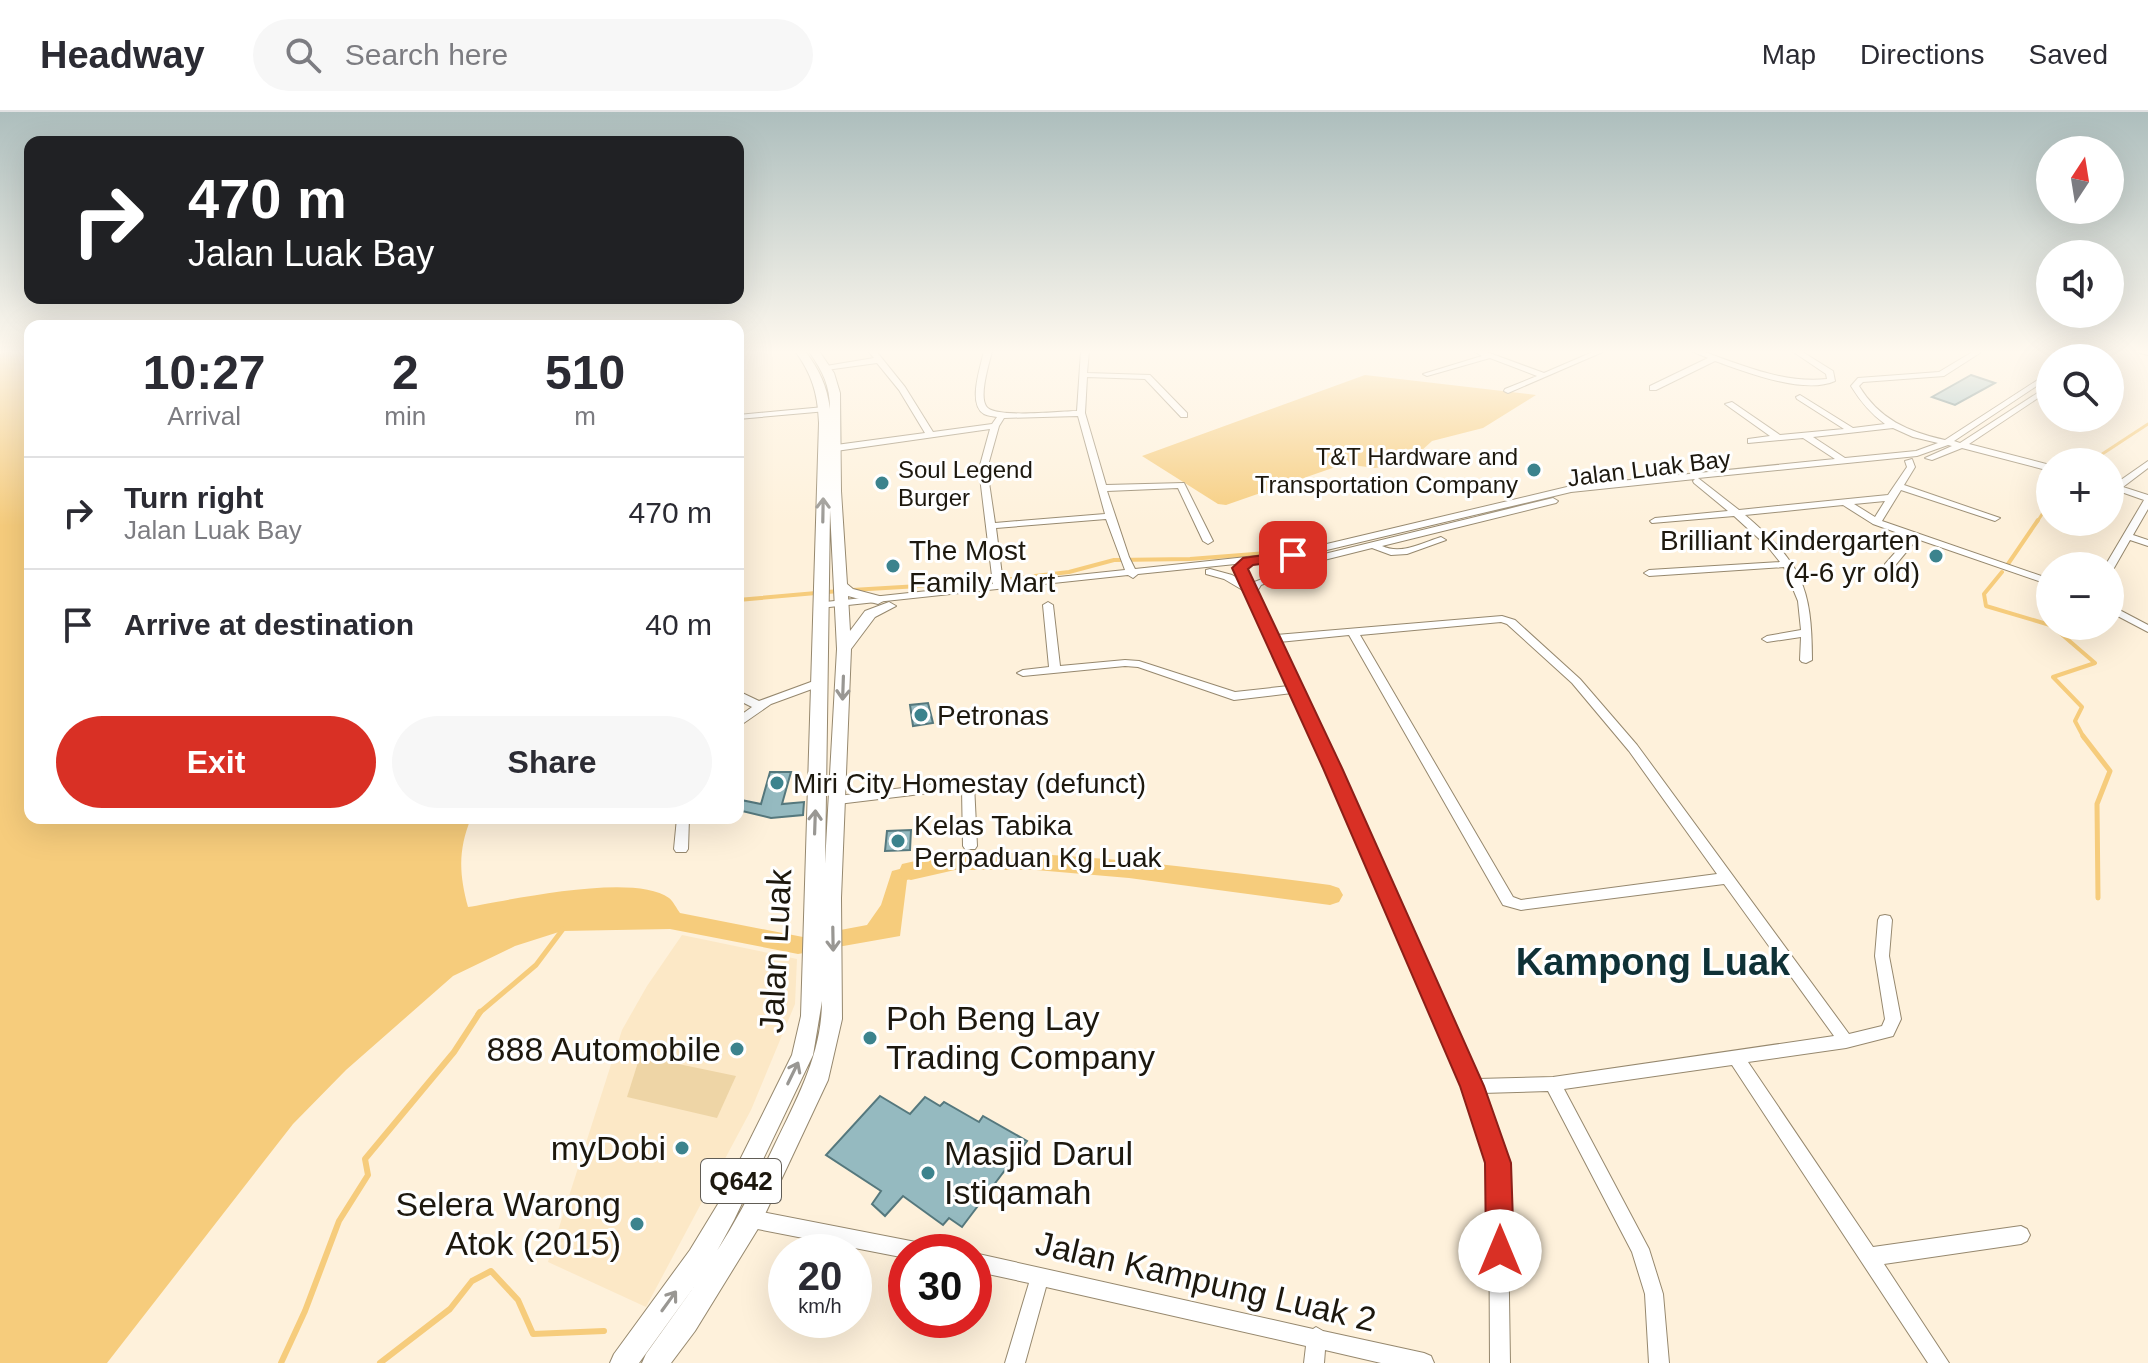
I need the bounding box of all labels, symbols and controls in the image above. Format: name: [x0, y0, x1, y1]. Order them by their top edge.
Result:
search box: [253, 19, 813, 91]
icon: search: [281, 33, 325, 77]
text: Headway: [40, 34, 205, 76]
text: Search here: [345, 38, 508, 71]
text: Map: [1762, 39, 1816, 70]
text: Directions: [1860, 39, 1985, 70]
text: Saved: [2029, 39, 2108, 70]
north arrow: [2036, 136, 2124, 224]
map controls: [2036, 136, 2124, 640]
text: 470 m: [188, 167, 347, 230]
icon: right: [56, 168, 160, 272]
text: Jalan Luak Bay: [188, 233, 434, 274]
button: sound: [2036, 240, 2124, 328]
button: search: [2036, 344, 2124, 432]
text: 10:27: [143, 346, 266, 399]
text: 2: [392, 346, 419, 399]
text: 510: [545, 346, 625, 399]
text: Arrival: [167, 401, 241, 431]
text: min: [384, 401, 426, 431]
text: m: [574, 401, 596, 431]
place label: T&T Hardware and Transportation Company: [1255, 443, 1518, 498]
street label: Jalan Luak Bay: [1566, 445, 1732, 491]
button: +: [2036, 448, 2124, 536]
place label: Soul Legend Burger: [898, 456, 1033, 511]
marker: T&T Hardware and Transportation Company: [1525, 461, 1543, 479]
marker: Soul Legend Burger: [873, 474, 891, 492]
text: Turn right: [124, 481, 263, 514]
icon: right: [56, 491, 100, 535]
text: 470 m: [629, 496, 712, 529]
one-way arrow: [815, 497, 831, 524]
text: Jalan Luak Bay: [124, 515, 302, 545]
pin: [1259, 521, 1327, 589]
place label: Brilliant Kindergarten (4-6 yr old): [1660, 525, 1920, 588]
icon: arrive: [1271, 533, 1315, 577]
place label: The Most Family Mart: [909, 535, 1055, 598]
marker: Brilliant Kindergarten (4-6 yr old): [1927, 547, 1945, 565]
button: −: [2036, 552, 2124, 640]
marker: The Most Family Mart: [884, 557, 902, 575]
icon: arrive: [56, 603, 100, 647]
text: Arrive at destination: [124, 608, 414, 641]
text: 40 m: [645, 608, 712, 641]
one-way arrow: [836, 674, 851, 701]
place label: Petronas: [937, 700, 1049, 731]
marker: Petronas: [912, 706, 930, 724]
button: Exit: [56, 716, 376, 808]
button: Share: [392, 716, 712, 808]
place label: Miri City Homestay (defunct): [793, 768, 1146, 799]
marker: Miri City Homestay (defunct): [768, 774, 786, 792]
one-way arrow: [807, 809, 823, 836]
place label: Kelas Tabika Perpaduan Kg Luak: [914, 810, 1163, 873]
marker: Kelas Tabika Perpaduan Kg Luak: [889, 832, 907, 850]
street label: Jalan Luak: [752, 867, 798, 1034]
one-way arrow: [825, 925, 841, 952]
district label: Kampong Luak: [1516, 941, 1791, 983]
place label: Poh Beng Lay Trading Company: [886, 999, 1155, 1076]
marker: Poh Beng Lay Trading Company: [861, 1029, 879, 1047]
place label: 888 Automobile: [487, 1030, 721, 1068]
marker: 888 Automobile: [728, 1040, 746, 1058]
one-way arrow: [786, 1061, 802, 1085]
place label: myDobi: [551, 1129, 666, 1167]
place label: Masjid Darul Istiqamah: [944, 1134, 1133, 1211]
marker: myDobi: [673, 1139, 691, 1157]
road number: Q642: [701, 1159, 781, 1203]
marker: Masjid Darul Istiqamah: [919, 1164, 937, 1182]
place label: Selera Warong Atok (2015): [395, 1185, 621, 1262]
position arrow: [1458, 1209, 1542, 1293]
marker: Selera Warong Atok (2015): [628, 1215, 646, 1233]
street label: Jalan Kampung Luak 2: [1032, 1223, 1380, 1339]
speed limit sign: 30: [888, 1234, 992, 1338]
text: 20: [798, 1254, 842, 1298]
one-way arrow: [661, 1290, 678, 1312]
text: km/h: [798, 1295, 842, 1317]

